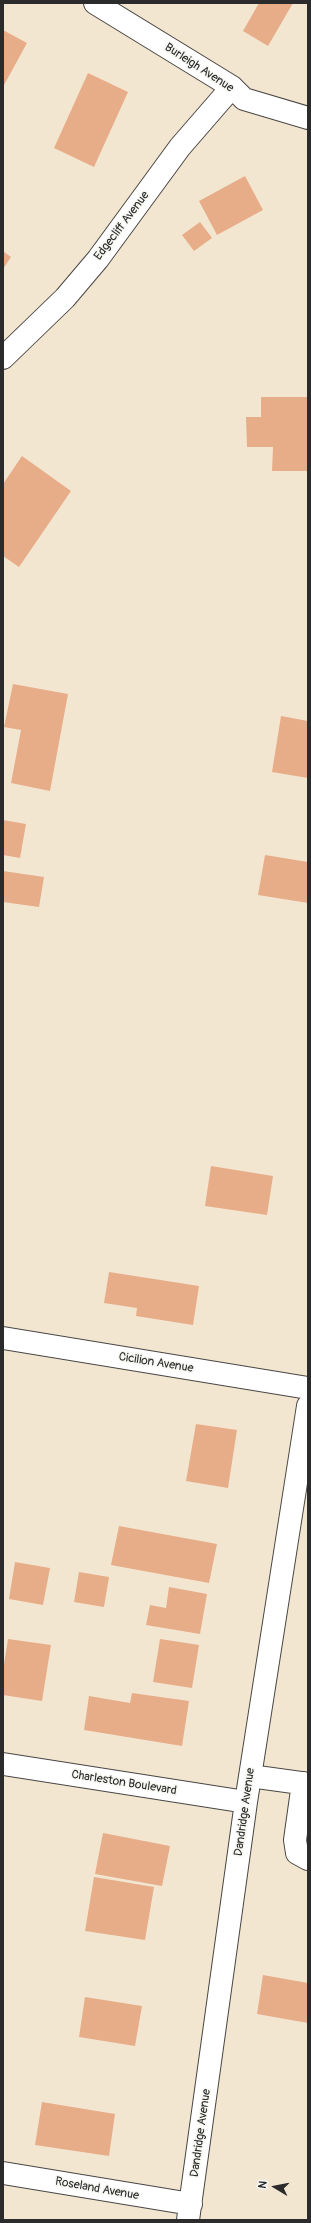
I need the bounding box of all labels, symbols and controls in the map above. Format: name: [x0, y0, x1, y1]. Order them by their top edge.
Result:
street label: Burleigh Avenue: [162, 40, 236, 96]
street label: Edgecliff Avenue: [91, 189, 153, 263]
street label: Cicilion Avenue: [118, 1350, 194, 1376]
street label: Dandridge Avenue: [232, 1767, 258, 1857]
street label: Charleston Boulevard: [70, 1768, 178, 1798]
street label: Dandridge Avenue: [188, 2088, 214, 2178]
north arrow: [255, 2167, 295, 2207]
street label: Roseland Avenue: [54, 2175, 140, 2203]
text: N: [256, 2180, 270, 2190]

